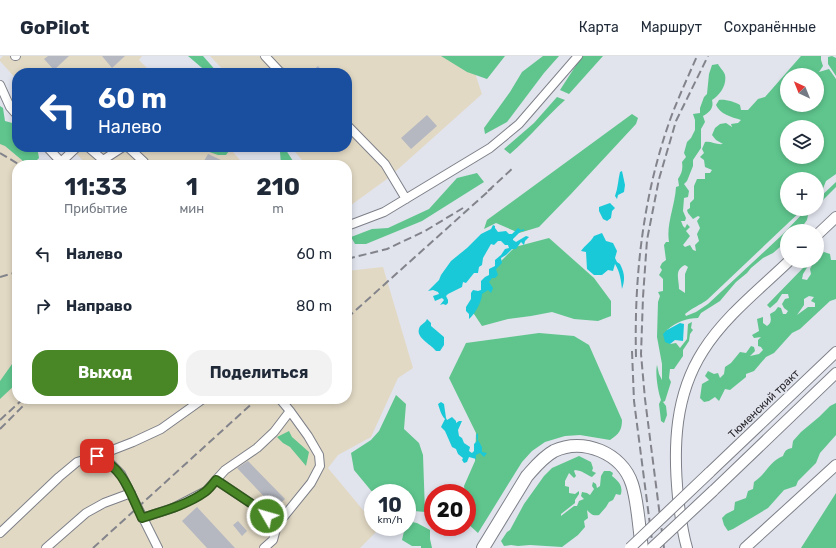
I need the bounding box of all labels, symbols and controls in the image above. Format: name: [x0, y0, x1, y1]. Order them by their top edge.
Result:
text: GoPilot: [20, 16, 89, 39]
text: Карта: [579, 19, 619, 36]
text: Маршрут: [641, 19, 702, 36]
text: Сохранённые: [724, 19, 816, 36]
north arrow: [780, 68, 824, 112]
map controls: [780, 68, 824, 268]
text: 60 m: [98, 82, 167, 115]
icon: left: [32, 84, 84, 136]
text: Налево: [98, 116, 162, 138]
button: layers: [780, 120, 824, 164]
button: +: [780, 172, 824, 216]
text: 11:33: [65, 173, 127, 201]
text: 1: [186, 173, 198, 201]
text: 210: [256, 173, 300, 201]
text: Прибытие: [64, 201, 128, 216]
text: мин: [180, 201, 204, 216]
text: m: [272, 201, 284, 216]
button: −: [780, 224, 824, 268]
icon: left: [32, 243, 54, 265]
text: Налево: [66, 245, 123, 263]
text: 60 m: [296, 245, 332, 263]
icon: right: [32, 295, 54, 317]
text: Направо: [66, 297, 132, 315]
text: 80 m: [296, 297, 332, 315]
button: Выход: [32, 350, 178, 396]
button: Поделиться: [186, 350, 332, 396]
street label: Тюменский тракт: [726, 367, 802, 441]
pin: [80, 439, 114, 473]
icon: arrive: [86, 445, 108, 467]
speed limit sign: 20: [424, 484, 476, 536]
text: 10: [378, 493, 402, 517]
position arrow: [246, 495, 288, 537]
text: km/h: [378, 514, 402, 526]

